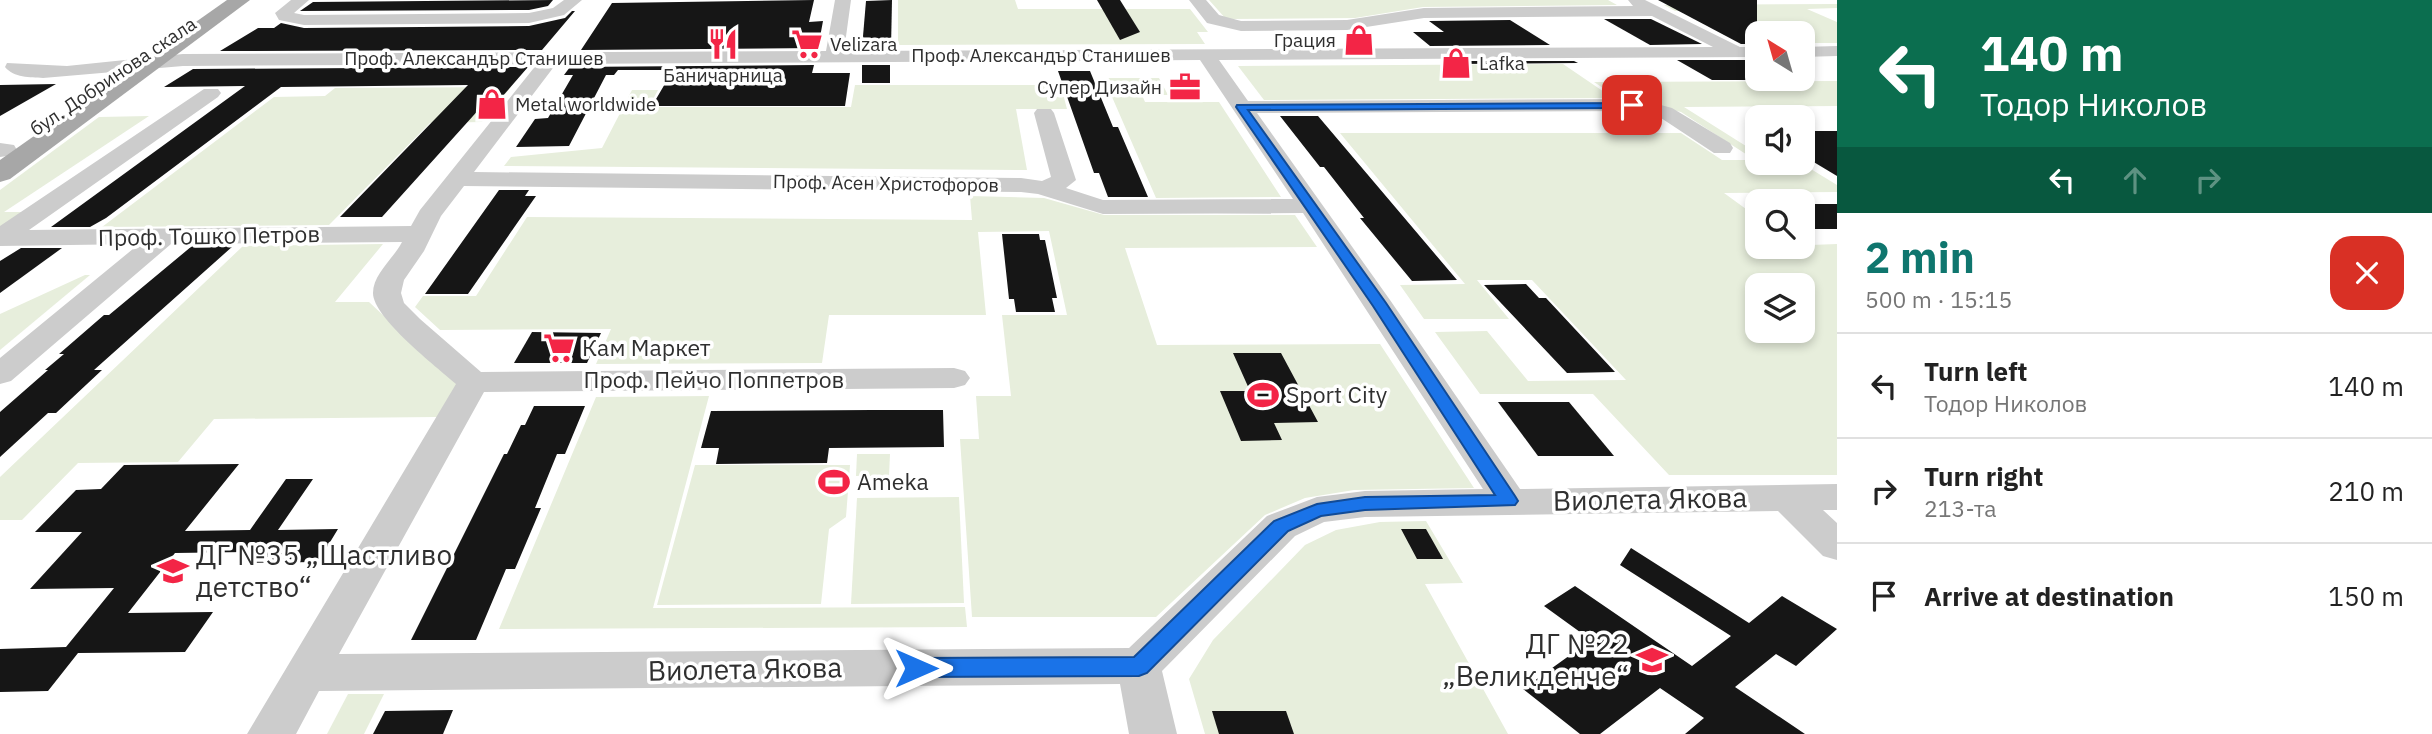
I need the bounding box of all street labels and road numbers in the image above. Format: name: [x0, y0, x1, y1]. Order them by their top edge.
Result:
street label: бул. Добринова скала: [25, 11, 201, 141]
street label: Проф. Александър Станишев: [911, 43, 1171, 67]
street label: Проф. Александър Станишев: [344, 46, 604, 70]
street label: Проф. Асен Христофоров: [773, 169, 999, 197]
street label: Проф. Тошко Петров: [98, 218, 320, 252]
street label: Проф. Пейчо Поппетров: [584, 364, 844, 394]
street label: Виолета Якова: [1552, 478, 1748, 519]
street label: Виолета Якова: [647, 648, 843, 689]

